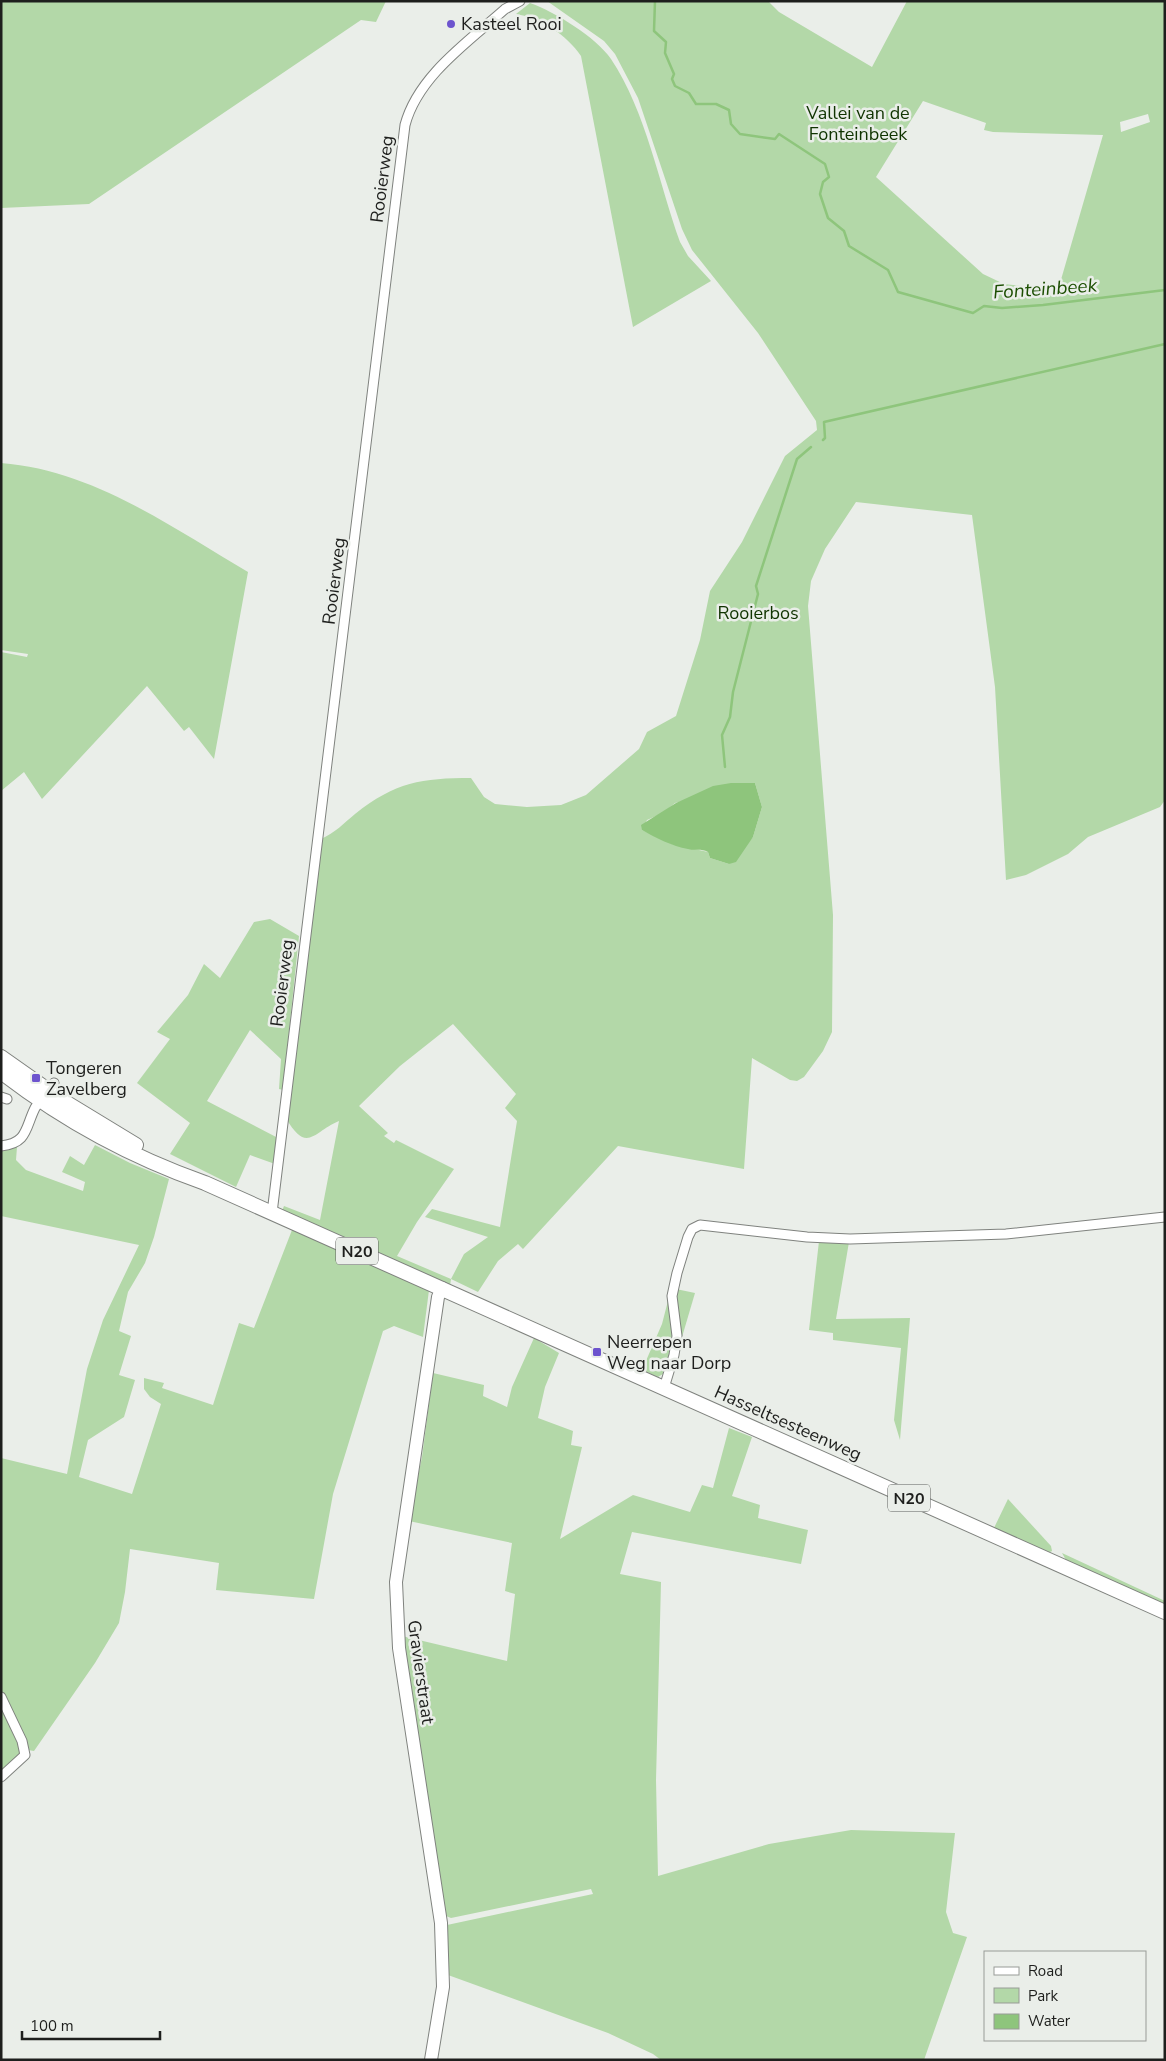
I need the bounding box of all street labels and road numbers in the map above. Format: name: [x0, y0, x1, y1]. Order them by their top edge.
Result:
street label: Rooierweg: [365, 134, 399, 224]
street label: Rooierweg: [317, 536, 351, 626]
street label: Rooierweg: [265, 938, 299, 1028]
road number: N20: [336, 1238, 378, 1264]
street label: Hasseltsesteenweg: [710, 1380, 866, 1466]
road number: N20: [888, 1485, 930, 1512]
street label: Gravierstraat: [402, 1618, 440, 1726]

